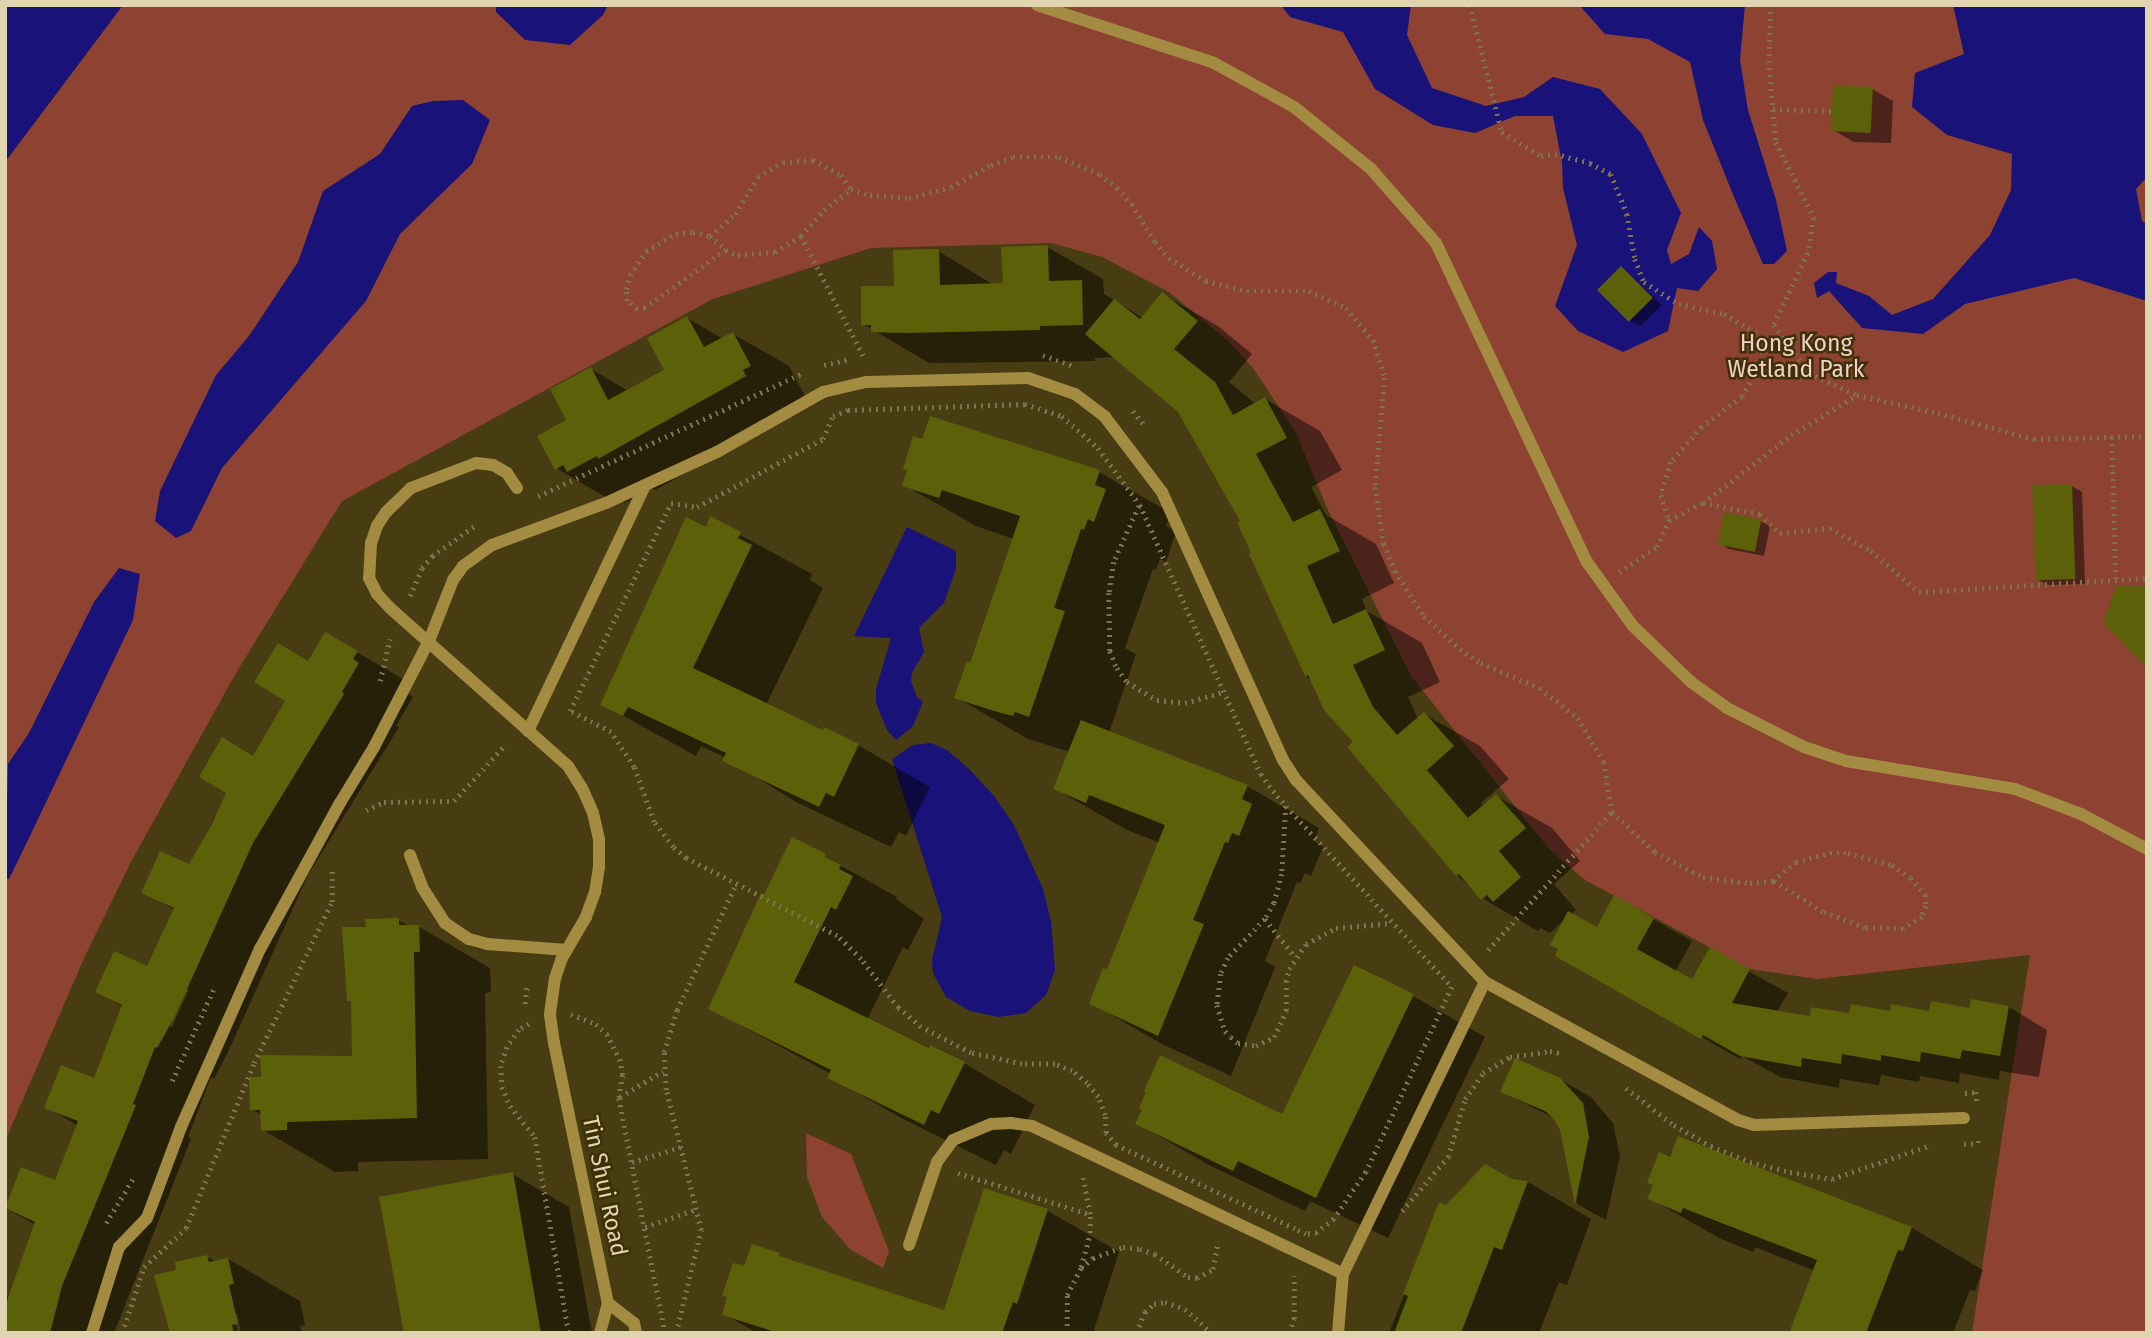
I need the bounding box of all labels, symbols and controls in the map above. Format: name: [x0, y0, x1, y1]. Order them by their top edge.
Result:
park label: Hong Kong Wetland Park: [1727, 329, 1865, 383]
street label: Tin Shui Road: [577, 1113, 633, 1259]

